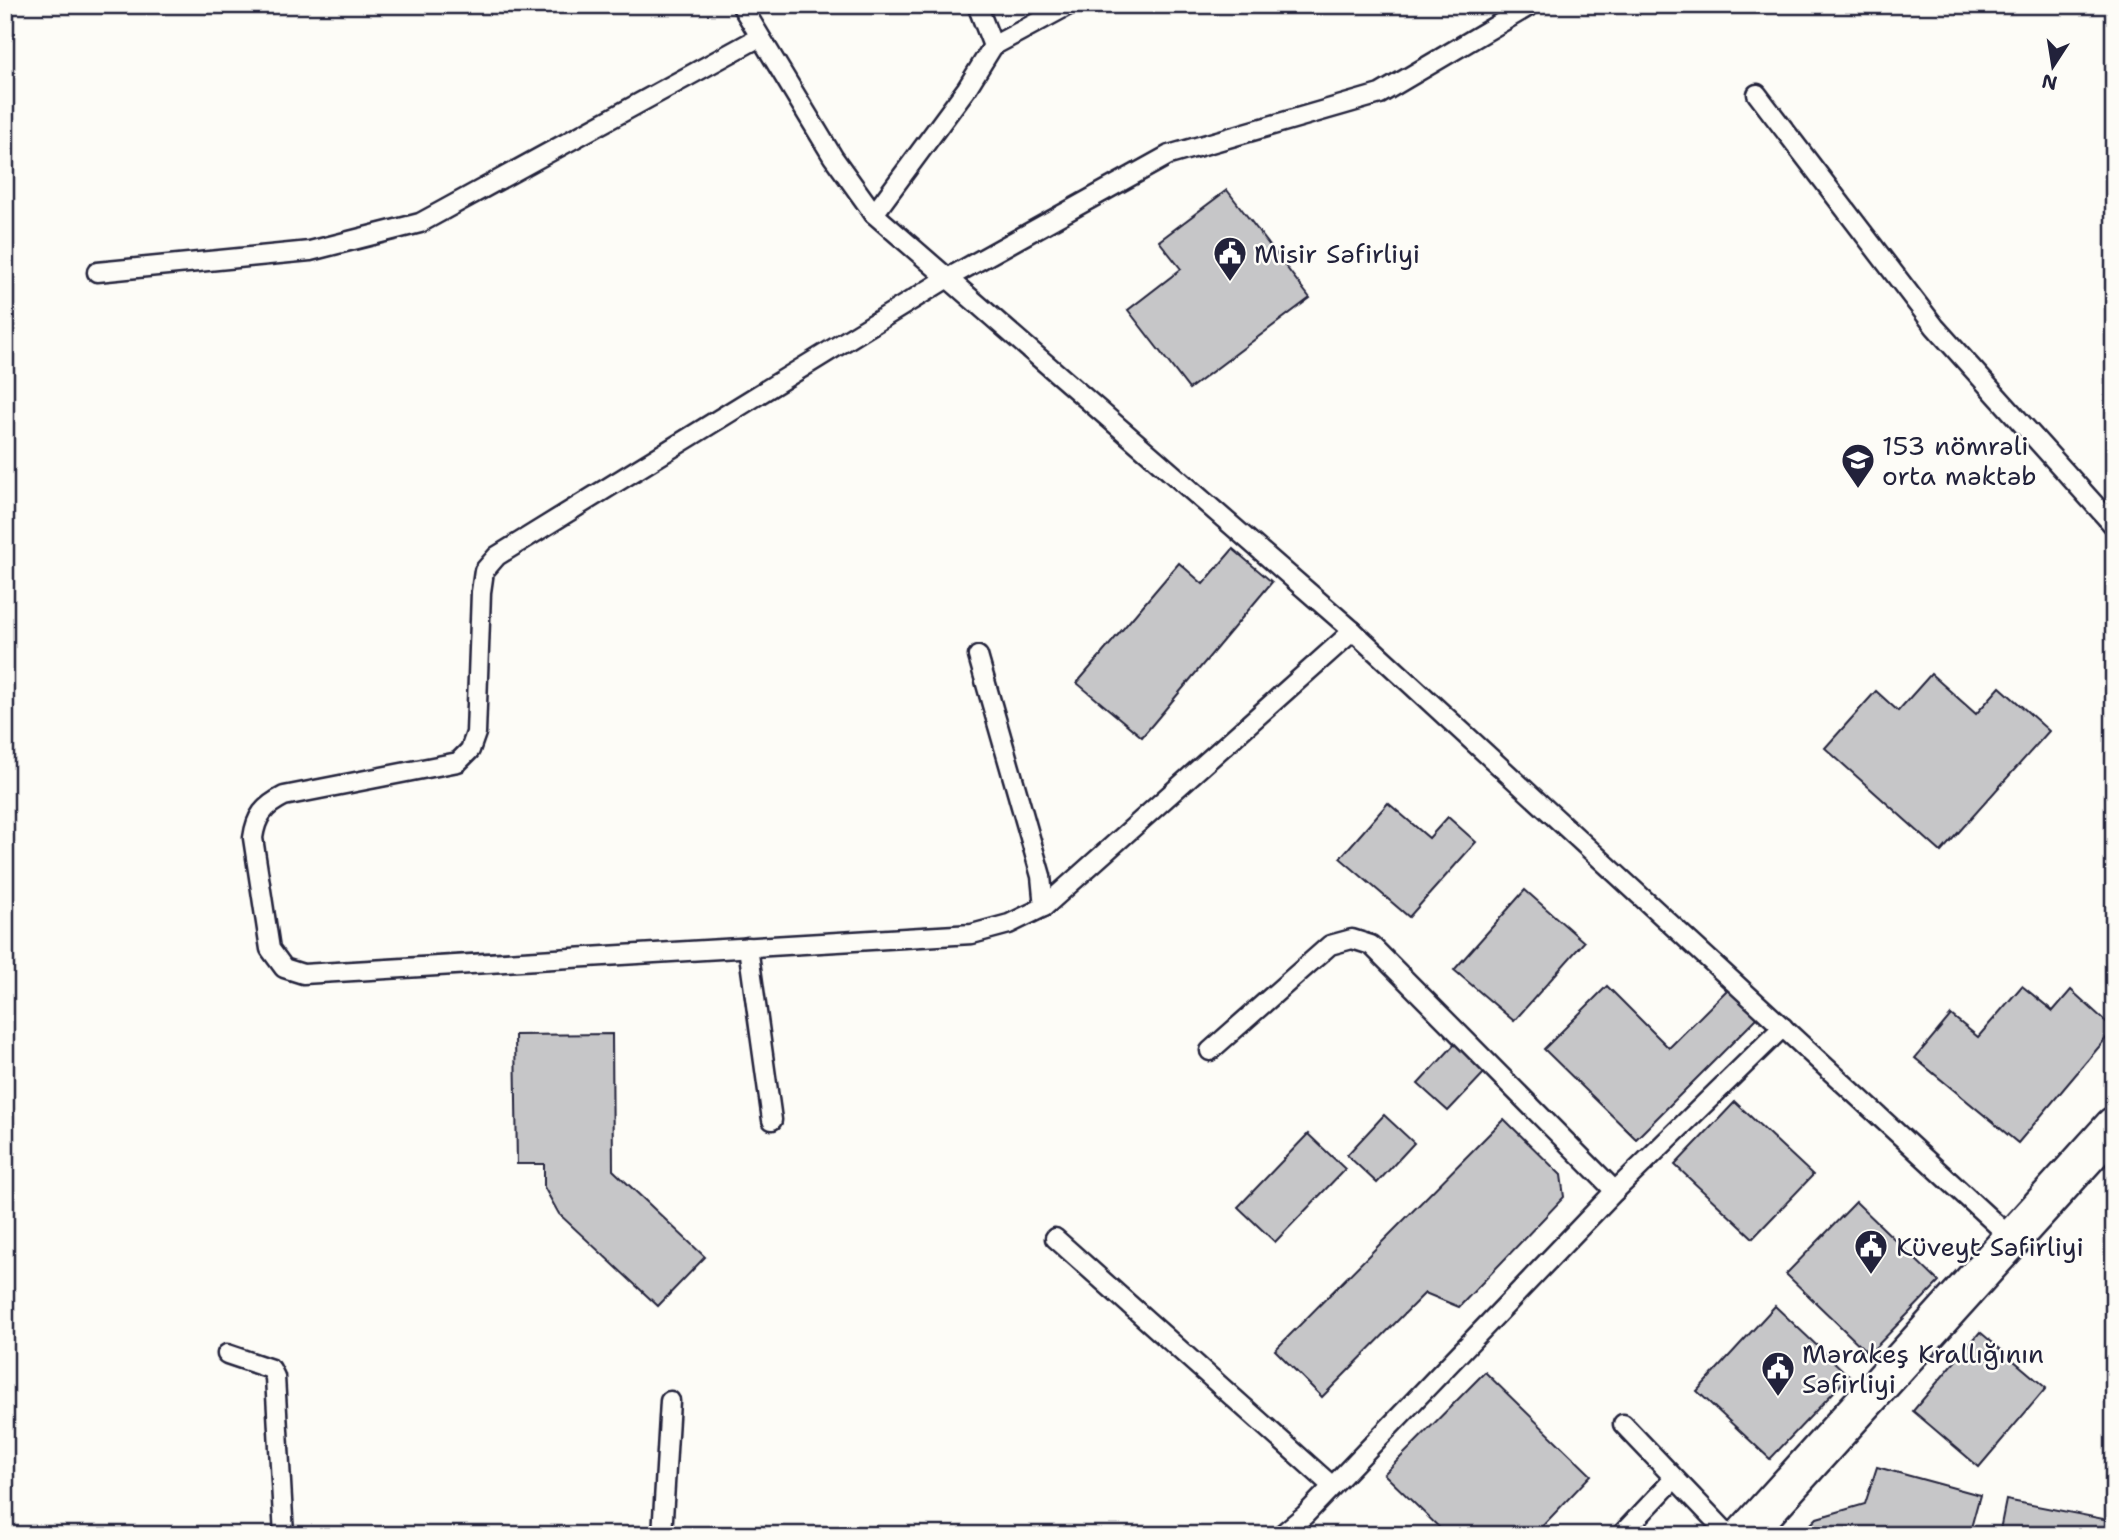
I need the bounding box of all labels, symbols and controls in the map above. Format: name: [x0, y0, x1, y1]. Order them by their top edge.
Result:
north arrow: [2018, 32, 2088, 102]
text: N: [2040, 68, 2060, 96]
public building icon: Misir Səfirliyi: [1211, 234, 1249, 283]
place label: Misir Səfirliyi: [1254, 236, 1420, 271]
place label: 153 nömrəli orta məktəb: [1882, 428, 2037, 493]
school or university icon: 153 nömrəli orta məktəb: [1839, 441, 1877, 490]
public building icon: Küveyt Səfirliyi: [1852, 1227, 1890, 1276]
place label: Küveyt Səfirliyi: [1896, 1229, 2084, 1264]
place label: Mərakeş Krallığının Səfirliyi: [1802, 1336, 2044, 1401]
public building icon: Mərakeş Krallığının Səfirliyi: [1759, 1349, 1797, 1398]

